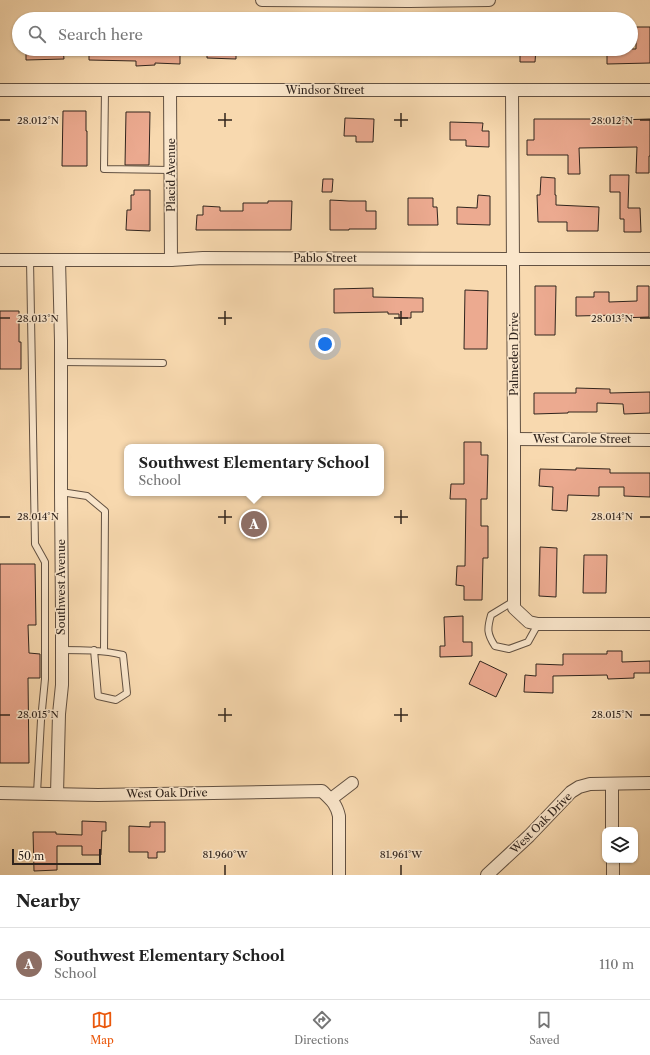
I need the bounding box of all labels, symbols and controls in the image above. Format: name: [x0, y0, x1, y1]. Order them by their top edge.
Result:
search box: [12, 12, 638, 56]
icon: search: [26, 23, 48, 45]
text: Search here: [58, 25, 143, 44]
street label: Windsor Street: [284, 83, 365, 97]
text: 28.012°N: [17, 114, 59, 127]
text: 28.012°N: [591, 114, 633, 127]
street label: Placid Avenue: [164, 138, 178, 212]
street label: Pablo Street: [293, 251, 357, 265]
text: 28.013°N: [17, 312, 59, 325]
street label: Palmeden Drive: [507, 312, 521, 396]
text: 28.013°N: [591, 312, 633, 325]
your location: [315, 334, 335, 354]
street label: West Carole Street: [532, 432, 631, 446]
popup: [124, 444, 384, 496]
text: Southwest Elementary School: [139, 453, 369, 472]
text: School: [139, 472, 181, 488]
pin: A: [241, 509, 267, 539]
text: 28.014°N: [17, 510, 59, 523]
text: 28.014°N: [591, 510, 633, 523]
street label: Southwest Avenue: [54, 539, 68, 635]
text: 28.015°N: [17, 708, 59, 721]
text: 28.015°N: [591, 708, 633, 721]
street label: West Oak Drive: [125, 785, 208, 801]
street label: West Oak Drive: [507, 789, 575, 857]
map controls: [602, 827, 638, 863]
button: layers: [602, 827, 638, 863]
scale bar: [12, 847, 101, 866]
text: 81.960°W: [203, 848, 248, 861]
text: 81.961°W: [380, 848, 423, 861]
text: 50 m: [18, 849, 44, 863]
text: Nearby: [16, 891, 80, 911]
text: Southwest Elementary School: [54, 946, 285, 965]
text: A: [24, 956, 34, 972]
text: 110 m: [599, 956, 634, 972]
text: School: [54, 965, 97, 981]
tab: Map: [90, 1009, 114, 1047]
tab: Directions: [294, 1009, 349, 1047]
tab: Saved: [529, 1009, 560, 1047]

